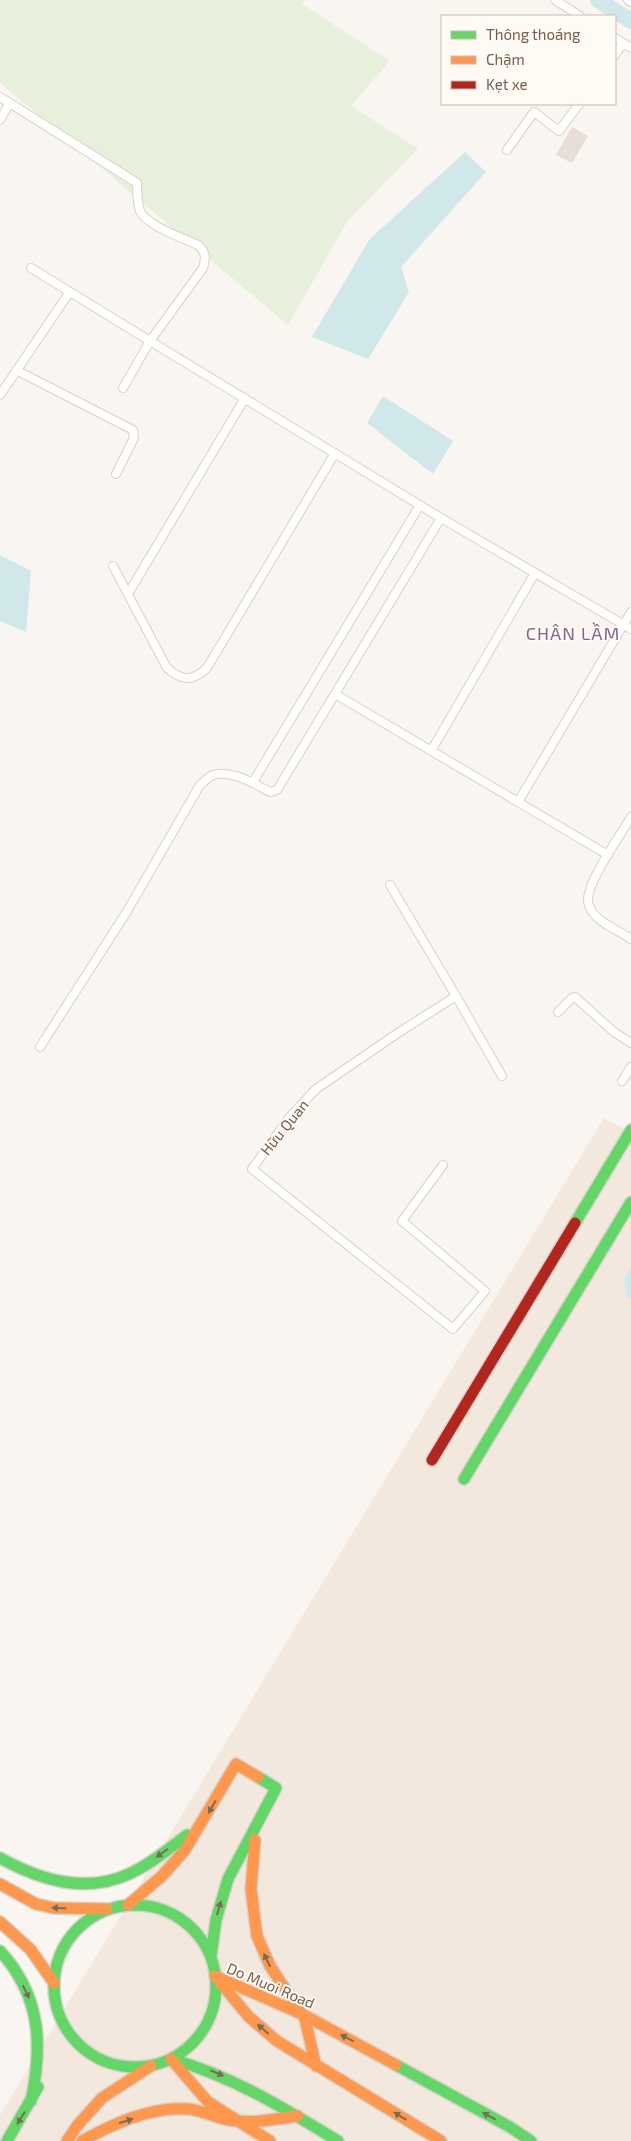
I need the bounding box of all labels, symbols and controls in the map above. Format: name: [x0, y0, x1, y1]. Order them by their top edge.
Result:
legend: [441, 15, 616, 105]
text: Thông thoáng: [486, 25, 581, 43]
text: Chậm: [486, 50, 525, 68]
text: Kẹt xe: [486, 75, 528, 93]
district label: CHÂN LẦM: [526, 622, 620, 644]
street label: Hữu Quan: [256, 1096, 313, 1159]
one-way arrow: [208, 1799, 216, 1814]
one-way arrow: [155, 1848, 169, 1858]
one-way arrow: [216, 1901, 224, 1916]
one-way arrow: [51, 1904, 67, 1912]
one-way arrow: [263, 1952, 272, 1967]
street label: Do Muoi Road: [224, 1958, 318, 2012]
one-way arrow: [22, 1985, 30, 1999]
one-way arrow: [256, 2023, 269, 2034]
one-way arrow: [340, 2034, 354, 2042]
one-way arrow: [210, 2069, 225, 2077]
one-way arrow: [17, 2111, 26, 2124]
one-way arrow: [393, 2111, 406, 2120]
one-way arrow: [482, 2112, 497, 2120]
one-way arrow: [119, 2116, 134, 2124]

